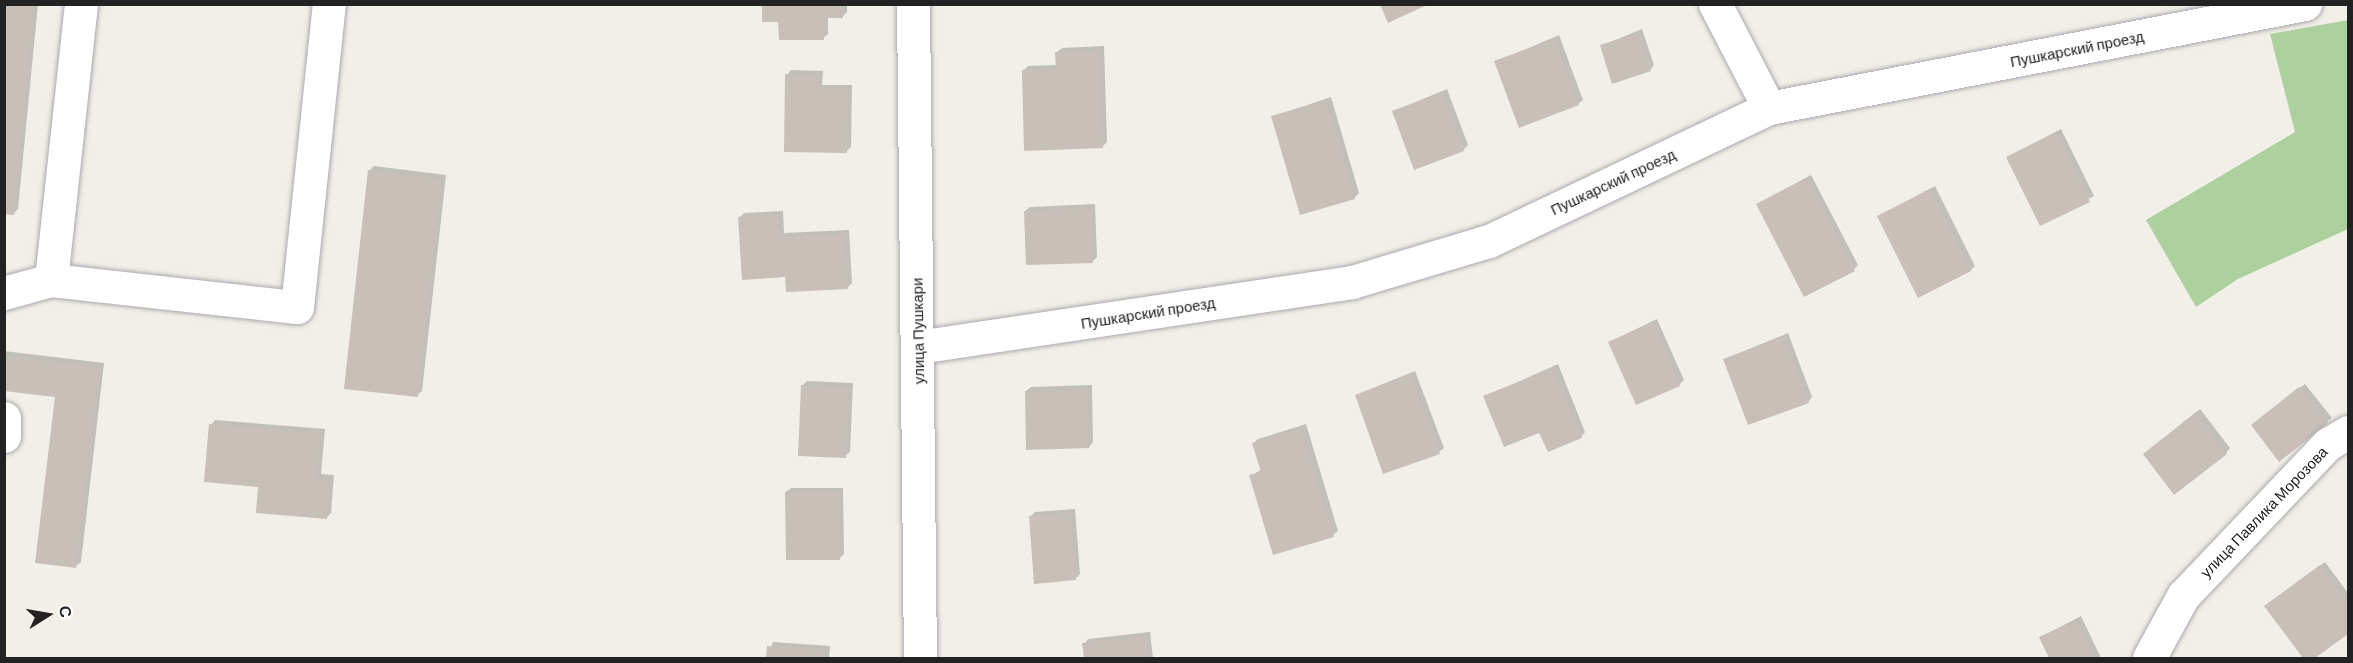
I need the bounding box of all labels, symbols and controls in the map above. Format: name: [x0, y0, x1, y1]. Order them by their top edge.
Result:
street label: Пушкарский проезд: [2009, 27, 2145, 71]
street label: Пушкарский проезд: [1548, 145, 1678, 219]
street label: улица Пушкари: [908, 278, 928, 384]
street label: Пушкарский проезд: [1080, 293, 1216, 333]
street label: улица Павлика Морозова: [2197, 443, 2331, 581]
north arrow: [18, 585, 78, 645]
text: С: [56, 604, 77, 619]

